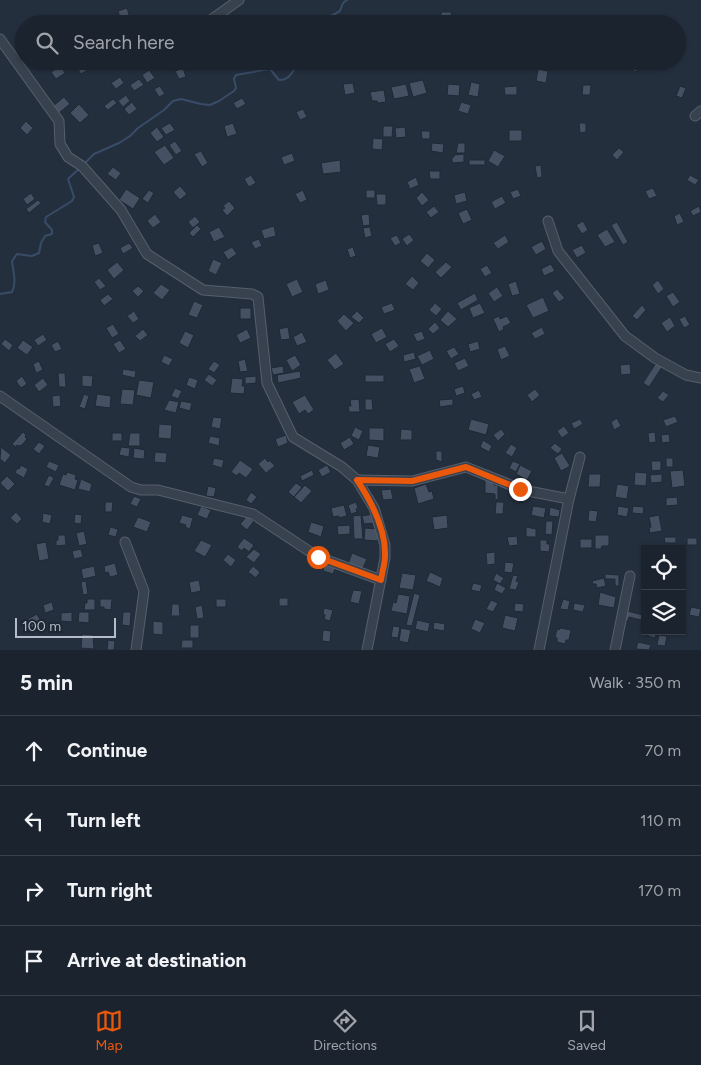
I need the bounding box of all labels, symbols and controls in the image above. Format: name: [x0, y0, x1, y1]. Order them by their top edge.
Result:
search box: [15, 15, 686, 70]
icon: search: [33, 29, 61, 57]
text: Search here: [73, 31, 175, 54]
route end: [509, 478, 532, 501]
map controls: [641, 545, 686, 635]
button: locate: [641, 545, 686, 590]
route start: [307, 546, 330, 569]
button: layers: [641, 590, 686, 635]
scale bar: [15, 615, 116, 638]
text: 100 m: [22, 618, 61, 635]
text: 5 min: [20, 670, 73, 695]
text: Walk · 350 m: [589, 673, 681, 692]
icon: ahead: [20, 737, 48, 765]
text: Continue: [67, 739, 147, 762]
text: 70 m: [645, 741, 681, 760]
icon: left: [20, 807, 48, 835]
text: Turn left: [67, 809, 141, 832]
text: 110 m: [640, 811, 681, 830]
icon: right: [20, 877, 48, 905]
text: Turn right: [67, 879, 153, 902]
text: 170 m: [638, 881, 681, 900]
icon: arrive: [20, 947, 48, 975]
text: Arrive at destination: [67, 949, 246, 972]
tab: Map: [95, 1007, 123, 1054]
tab: Directions: [313, 1007, 377, 1054]
tab: Saved: [567, 1007, 606, 1054]

